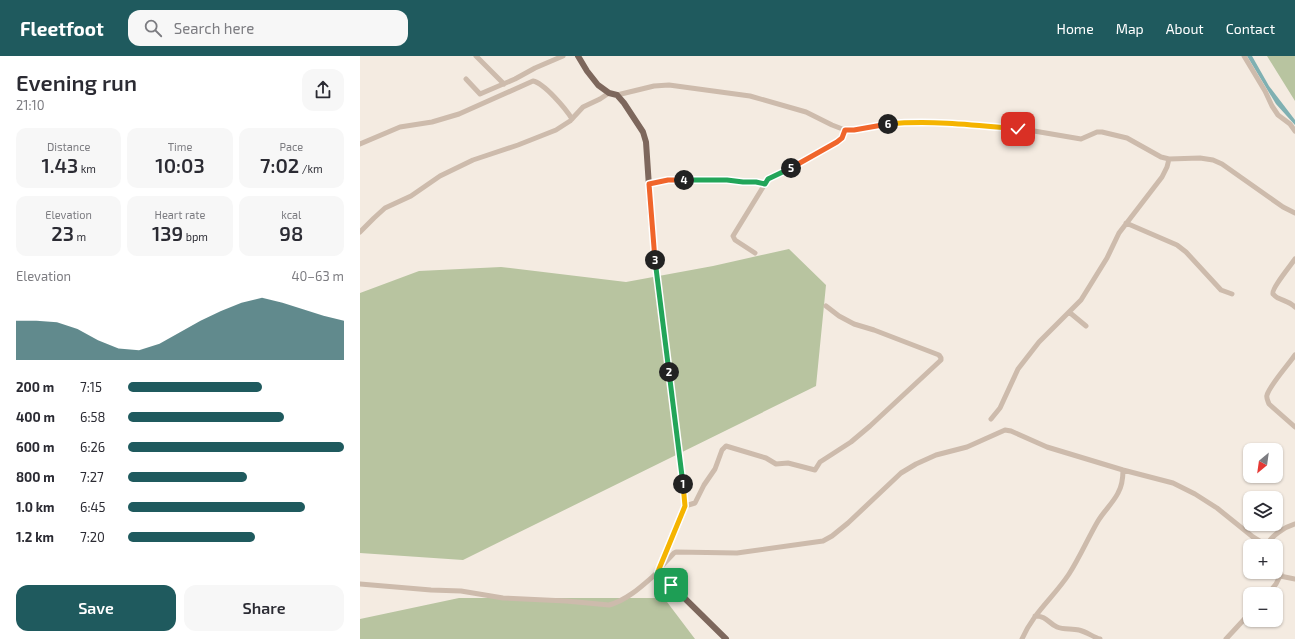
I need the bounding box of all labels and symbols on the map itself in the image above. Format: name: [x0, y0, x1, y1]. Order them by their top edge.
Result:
pin: [1001, 112, 1035, 146]
pin: 6: [878, 114, 898, 134]
pin: 5: [781, 158, 801, 178]
pin: 4: [674, 170, 694, 190]
pin: 3: [645, 250, 665, 270]
pin: 2: [659, 362, 679, 382]
north arrow: [1243, 443, 1283, 483]
pin: 1: [673, 474, 693, 494]
pin: [654, 568, 688, 602]

